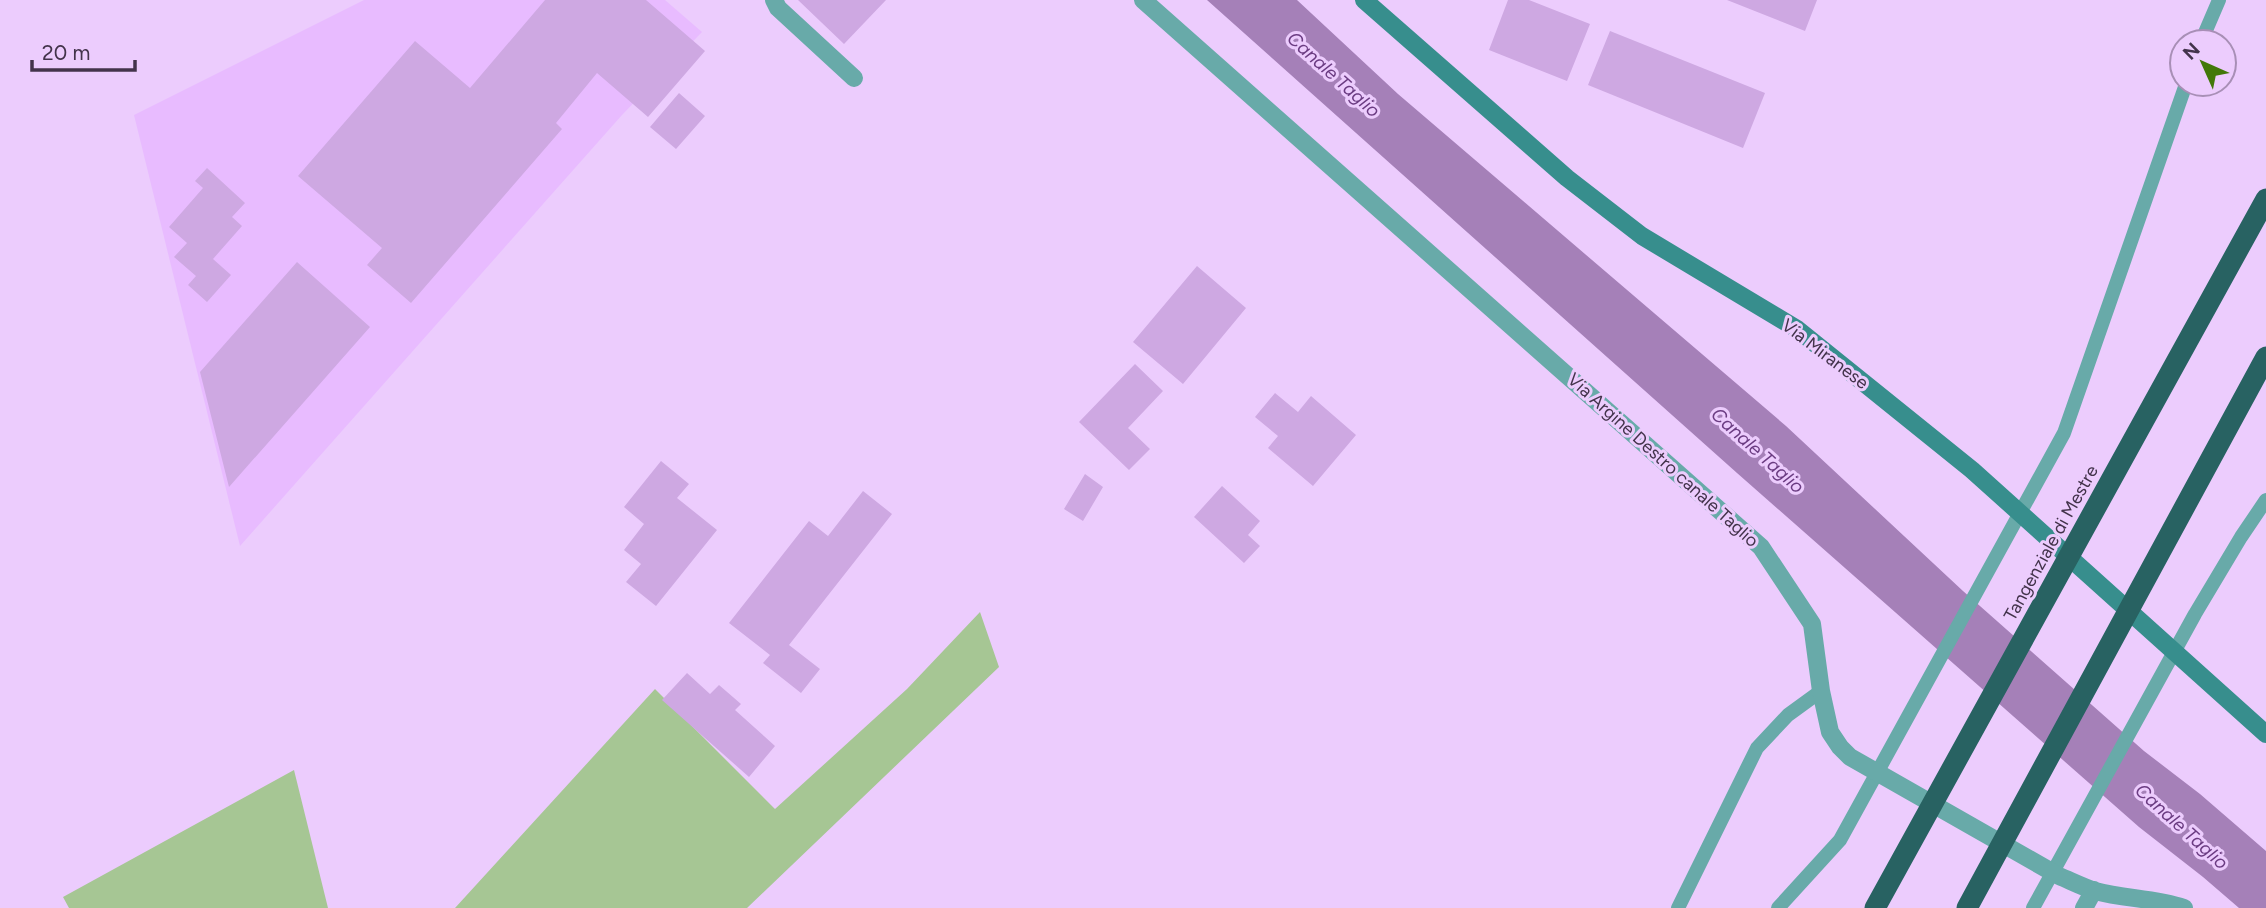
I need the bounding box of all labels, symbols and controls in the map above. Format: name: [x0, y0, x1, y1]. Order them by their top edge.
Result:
water label: Canale Taglio: [1282, 27, 1385, 122]
scale bar: [32, 28, 135, 72]
north arrow: [2168, 28, 2238, 98]
text: N: [2178, 38, 2205, 65]
text: 20 m: [42, 40, 90, 65]
street label: Via Miranese: [1777, 314, 1873, 394]
street label: Via Argine Destro canale Taglio: [1563, 368, 1763, 552]
water label: Canale Taglio: [1706, 403, 1809, 498]
street label: Tangenziale di Mestre: [1999, 461, 2103, 625]
water label: Canale Taglio: [2130, 779, 2233, 874]

